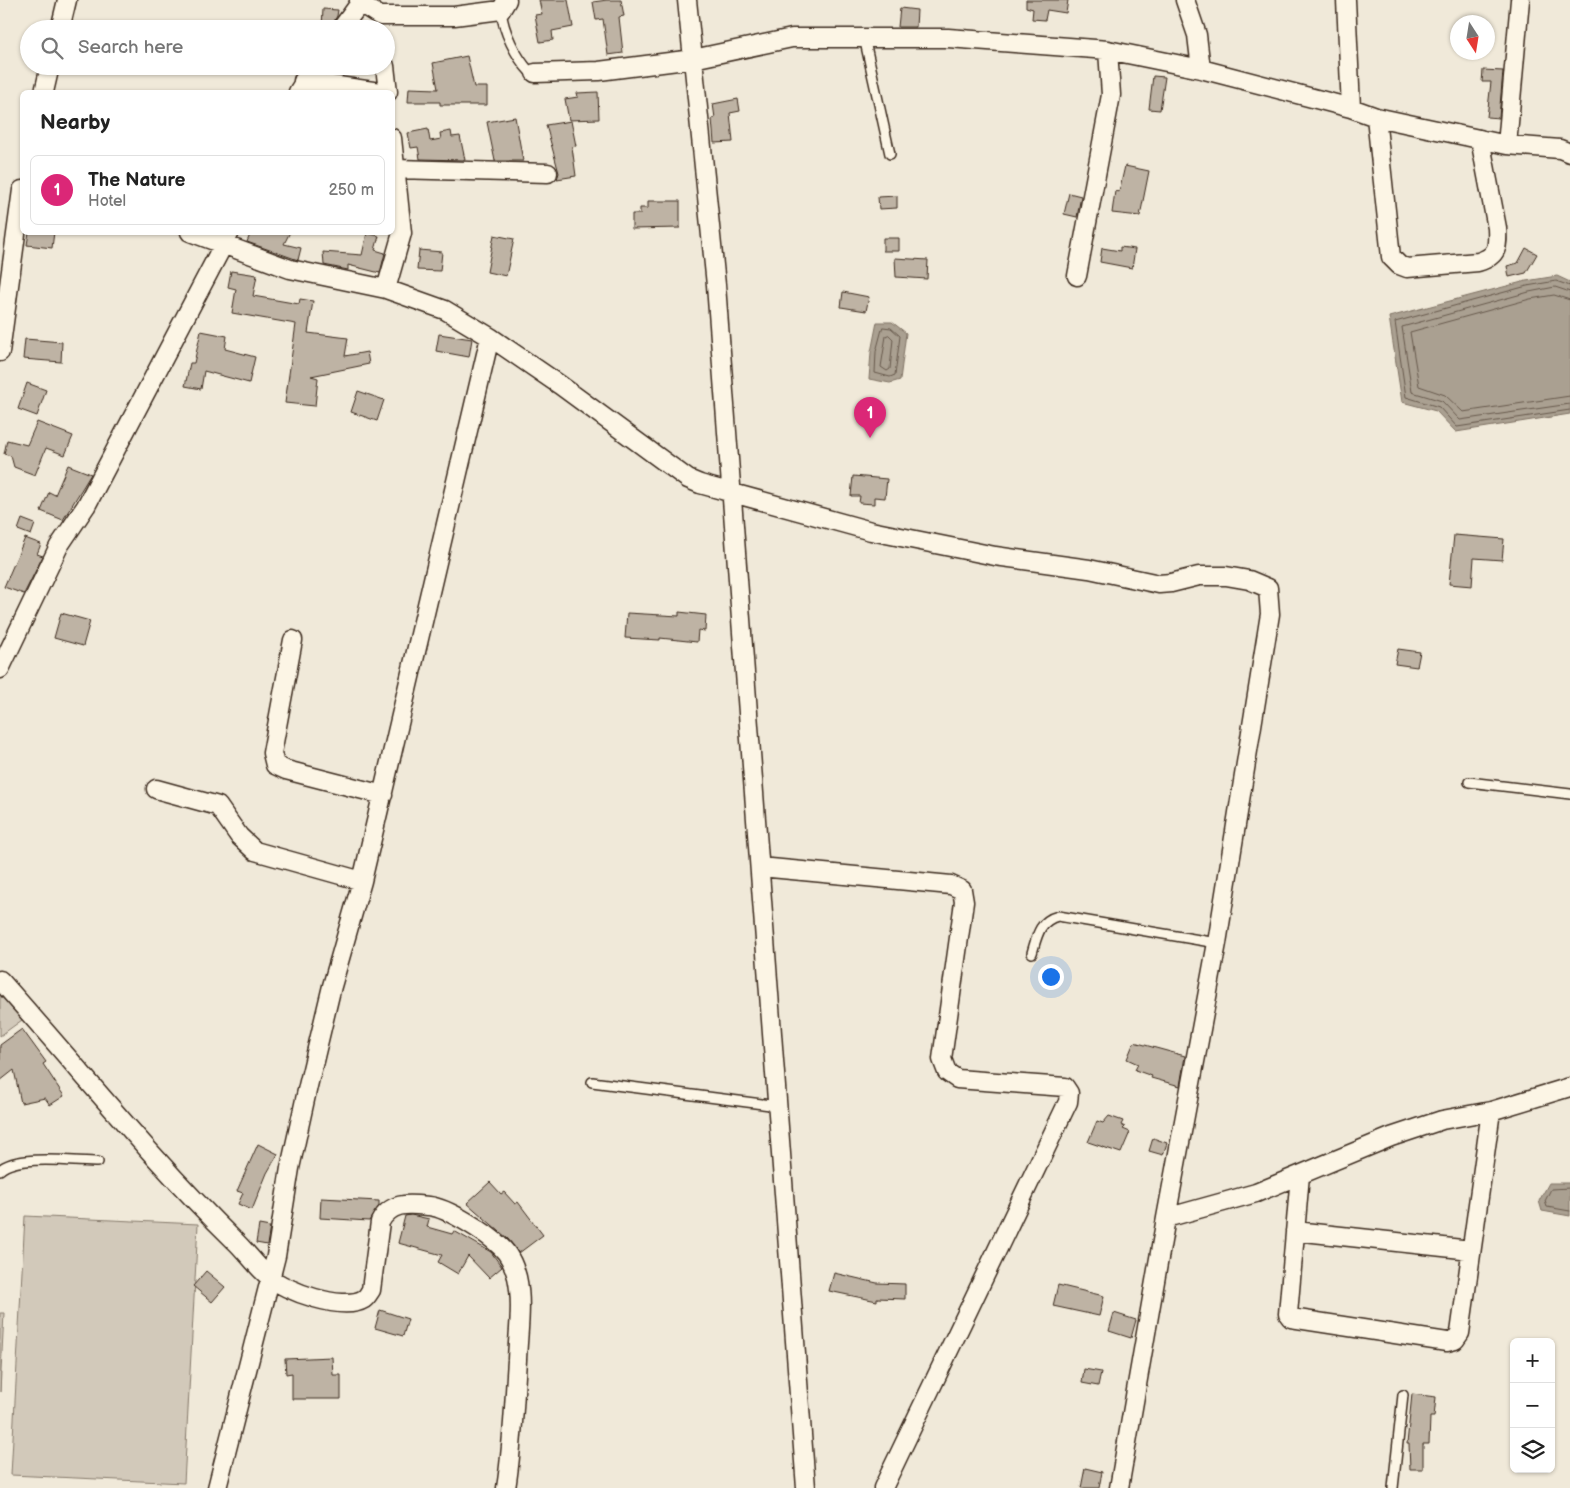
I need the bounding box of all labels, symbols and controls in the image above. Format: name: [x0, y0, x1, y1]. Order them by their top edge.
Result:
north arrow: [1450, 15, 1495, 60]
search box: [20, 20, 395, 75]
icon: search: [38, 34, 66, 62]
text: Search here: [78, 36, 183, 59]
text: Nearby: [40, 110, 110, 135]
text: The Nature: [88, 169, 185, 192]
text: 1: [54, 181, 60, 200]
text: 250 m: [328, 181, 374, 200]
text: Hotel: [88, 192, 126, 211]
pin: 1: [854, 397, 886, 438]
your location: [1038, 964, 1064, 990]
map controls: [1510, 1338, 1555, 1473]
button: +: [1510, 1338, 1555, 1383]
button: −: [1510, 1383, 1555, 1428]
button: layers: [1510, 1428, 1555, 1473]

